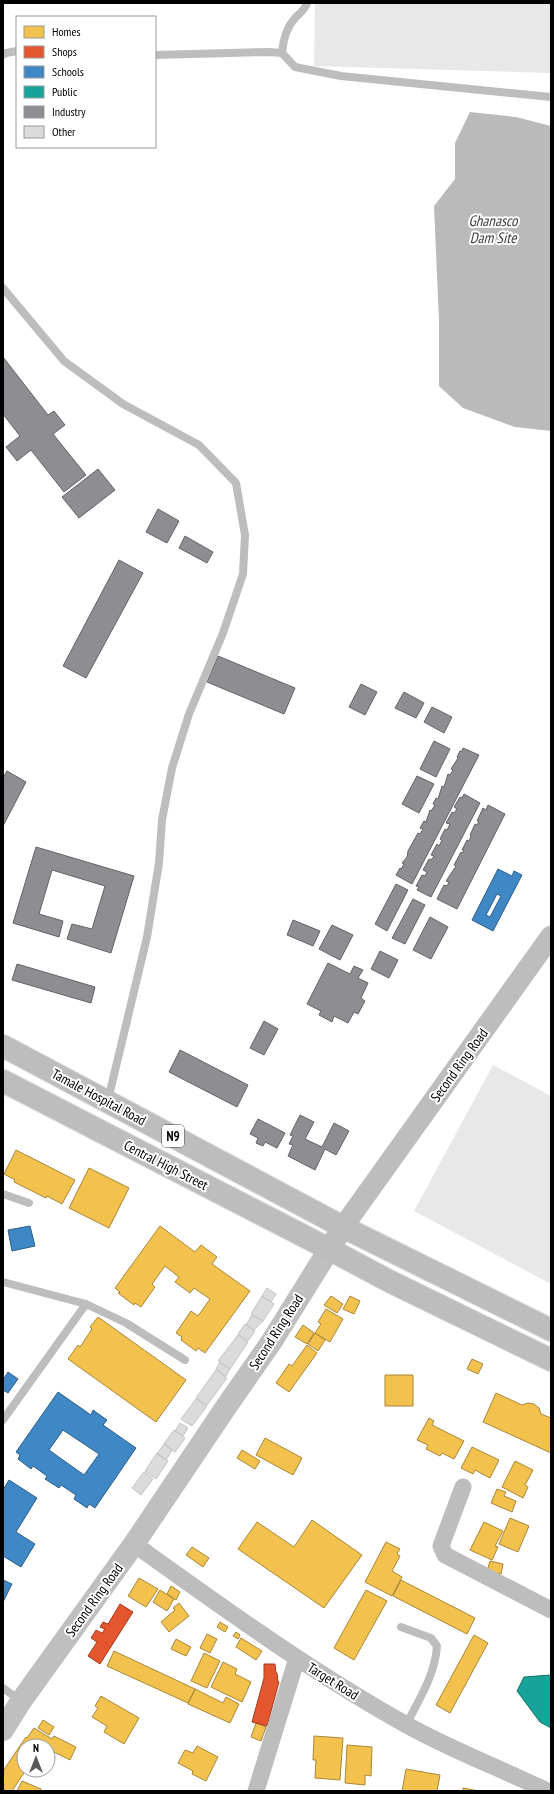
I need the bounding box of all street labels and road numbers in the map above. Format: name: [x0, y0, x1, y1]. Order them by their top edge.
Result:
street label: Second Ring Road: [426, 1025, 492, 1105]
street label: Tamale Hospital Road: [49, 1065, 149, 1129]
road number: N9: [162, 1125, 184, 1147]
street label: Central High Street: [121, 1136, 211, 1194]
street label: Second Ring Road: [245, 1291, 307, 1373]
street label: Second Ring Road: [61, 1560, 127, 1640]
street label: Target Road: [304, 1658, 362, 1704]

